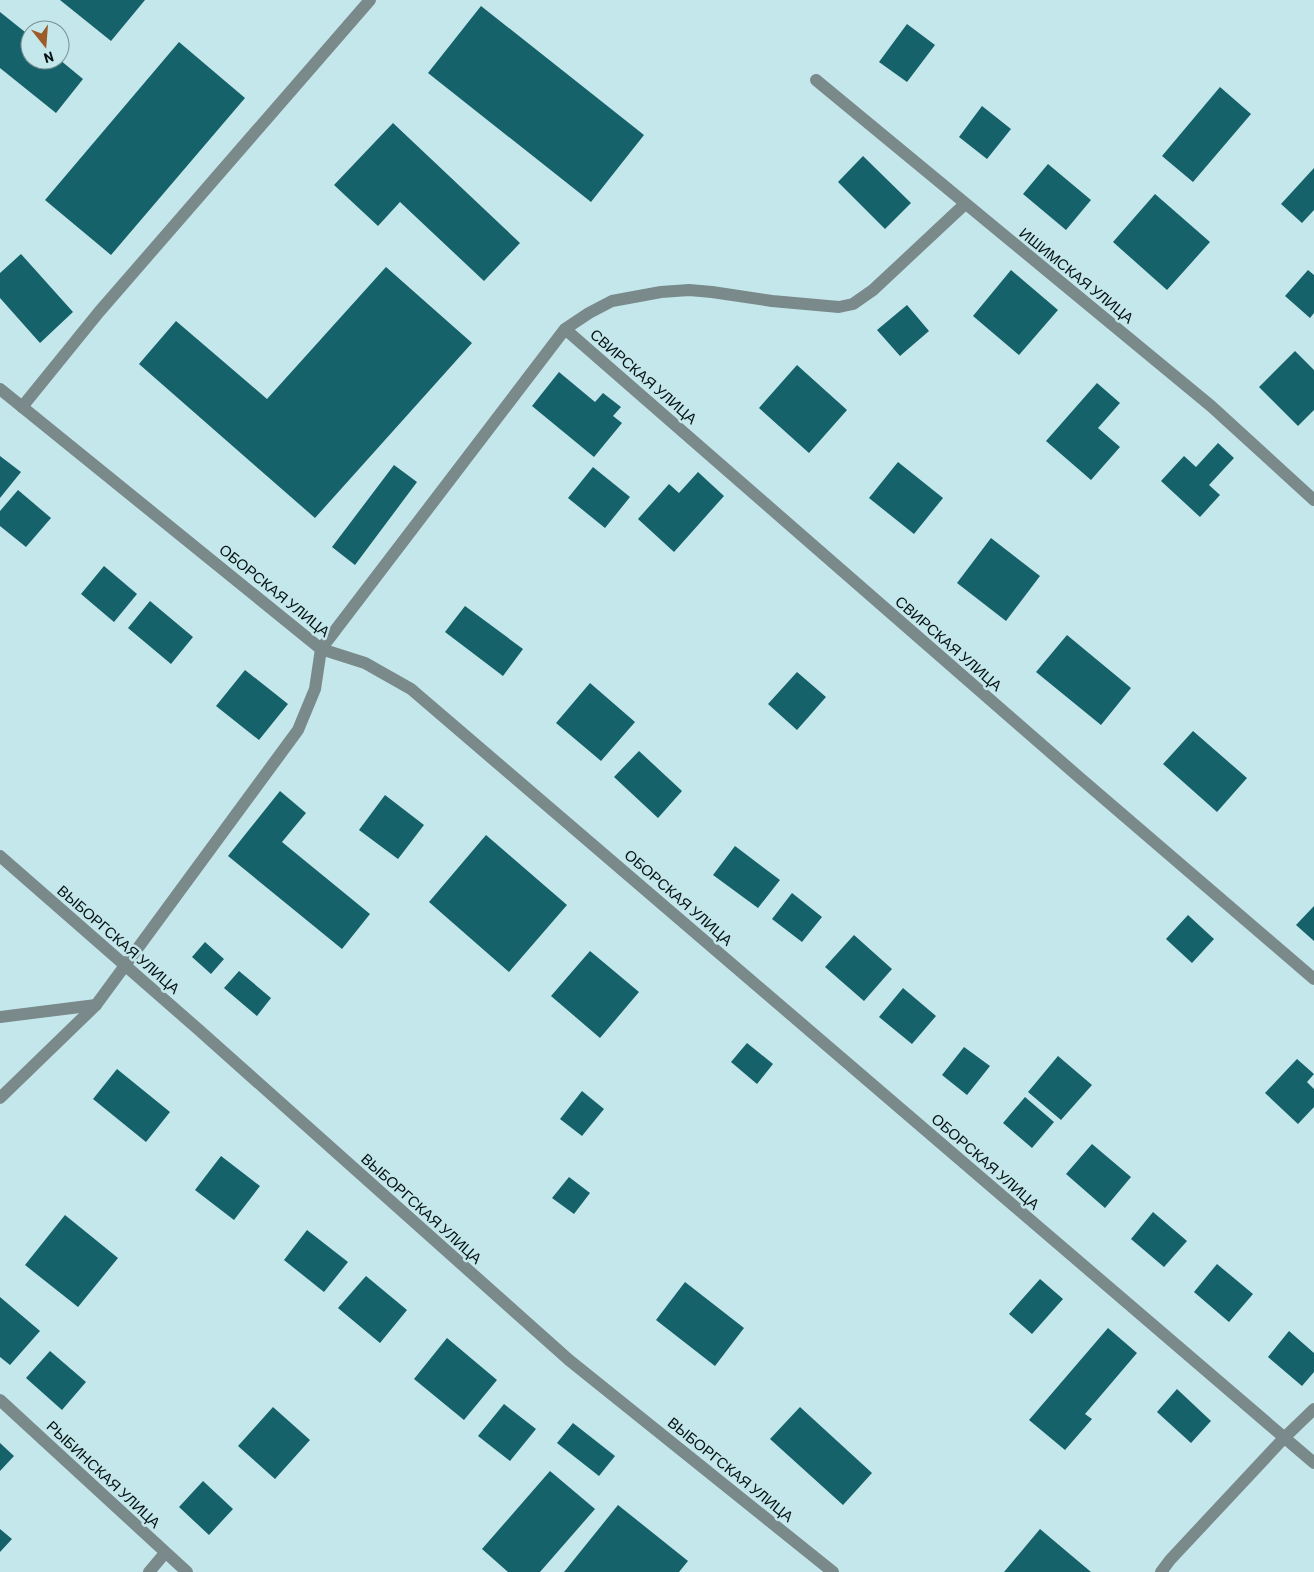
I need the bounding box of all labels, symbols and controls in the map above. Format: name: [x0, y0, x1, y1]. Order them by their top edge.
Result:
north arrow: [20, 20, 70, 70]
text: N: [42, 48, 56, 67]
street label: ИШИМСКАЯ УЛИЦА: [1016, 223, 1138, 327]
street label: СВИРСКАЯ УЛИЦА: [587, 325, 701, 427]
street label: ОБОРСКАЯ УЛИЦА: [216, 540, 334, 640]
street label: СВИРСКАЯ УЛИЦА: [892, 592, 1006, 694]
street label: ОБОРСКАЯ УЛИЦА: [621, 845, 737, 949]
street label: ВЫБОРГСКАЯ УЛИЦА: [54, 881, 184, 997]
street label: ОБОРСКАЯ УЛИЦА: [928, 1109, 1044, 1213]
street label: ВЫБОРГСКАЯ УЛИЦА: [358, 1149, 486, 1267]
street label: ВЫБОРГСКАЯ УЛИЦА: [665, 1413, 797, 1525]
street label: РЫБИНСКАЯ УЛИЦА: [43, 1417, 165, 1531]

